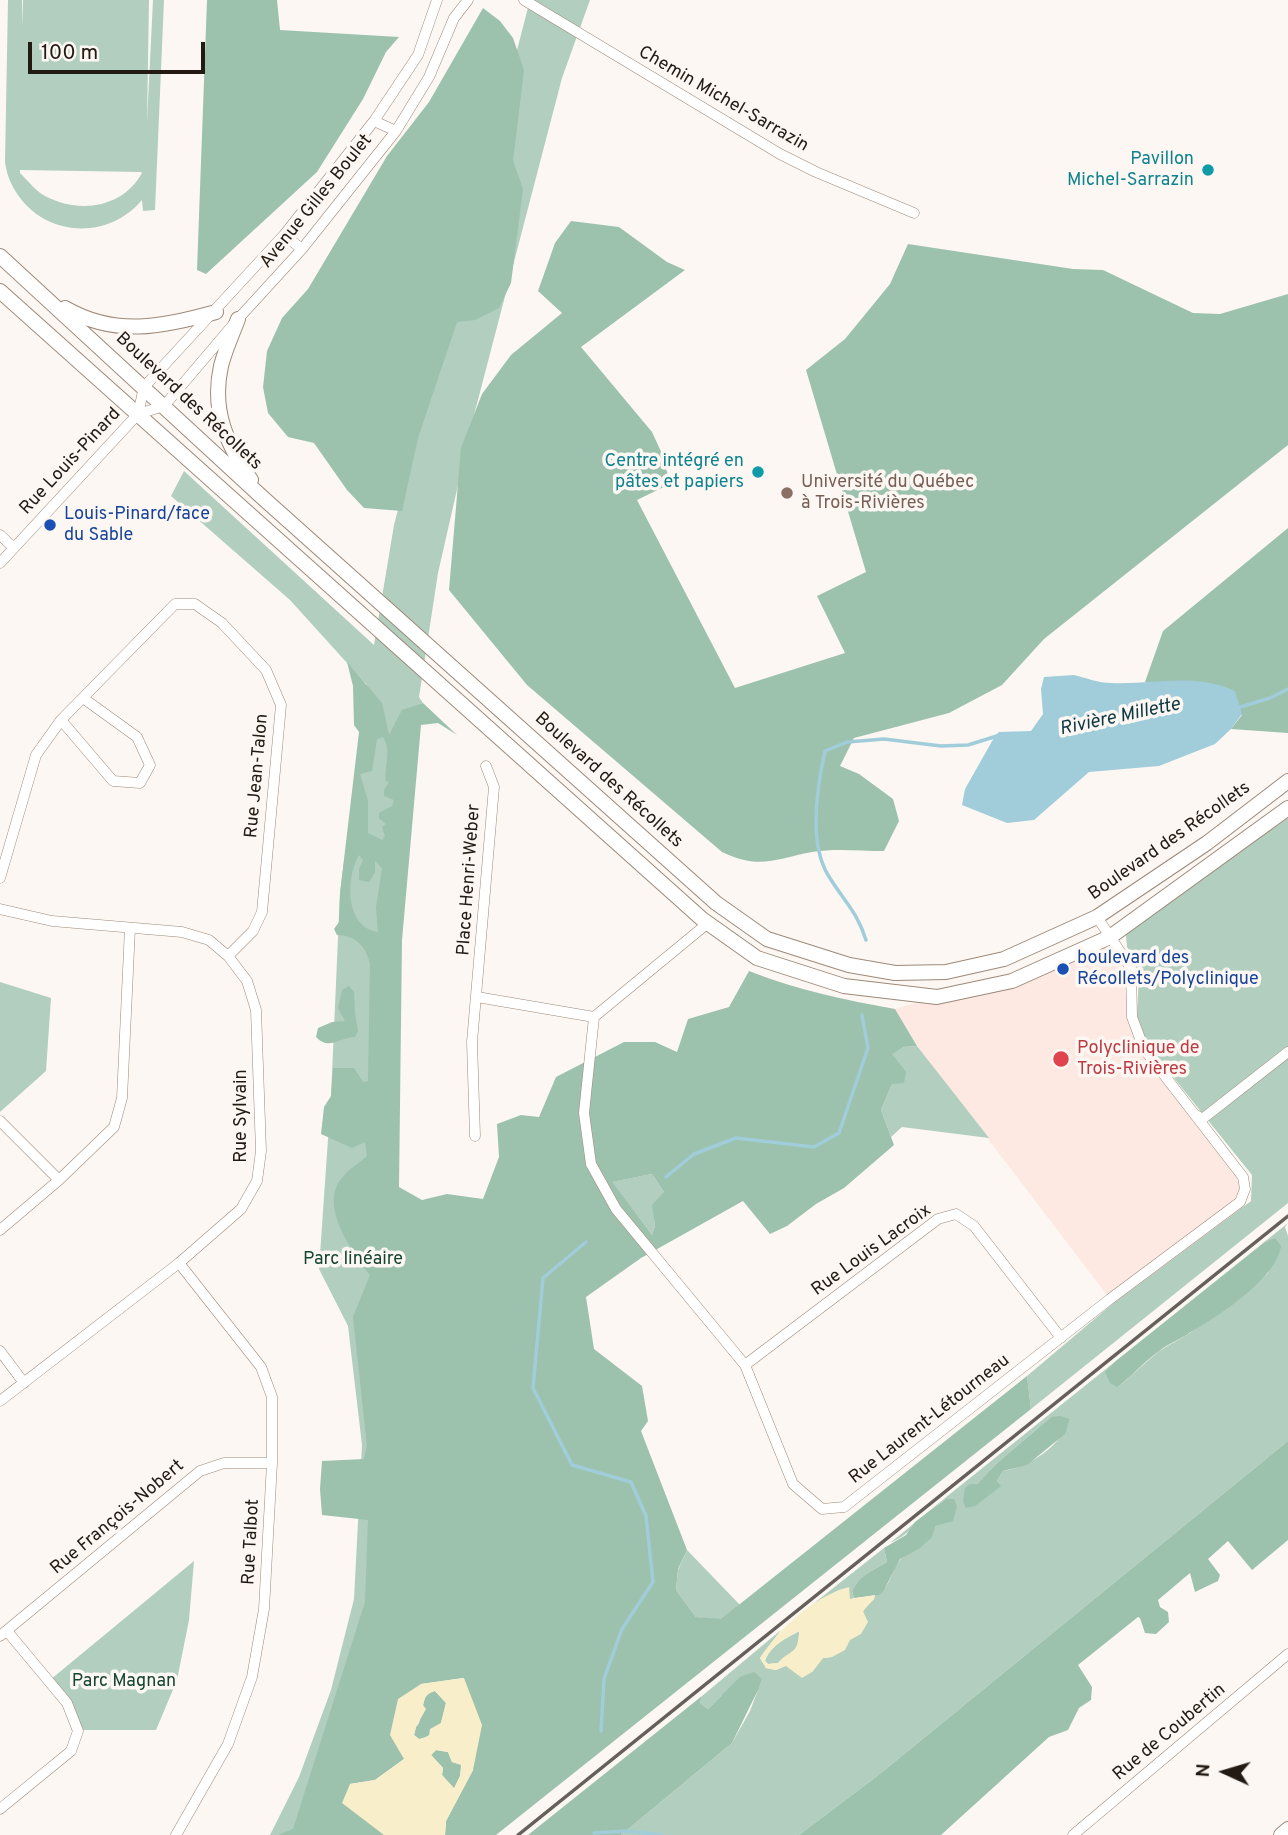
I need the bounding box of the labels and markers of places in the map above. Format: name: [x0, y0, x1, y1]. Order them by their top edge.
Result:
place label: Pavillon Michel-Sarrazin: [1067, 149, 1194, 192]
marker: Pavillon Michel-Sarrazin: [1200, 162, 1216, 178]
place label: Centre intégré en pâtes et papiers: [605, 451, 744, 494]
marker: Centre intégré en pâtes et papiers: [750, 464, 766, 480]
place label: Université du Québec à Trois-Rivières: [801, 472, 974, 514]
marker: Université du Québec à Trois-Rivières: [779, 485, 795, 501]
place label: Louis-Pinard/face du Sable: [64, 504, 210, 546]
marker: Louis-Pinard/face du Sable: [42, 517, 58, 533]
place label: boulevard des Récollets/Polyclinique: [1077, 948, 1259, 990]
marker: boulevard des Récollets/Polyclinique: [1055, 961, 1071, 977]
place label: Polyclinique de Trois-Rivières: [1077, 1038, 1199, 1080]
marker: Polyclinique de Trois-Rivières: [1051, 1049, 1071, 1069]

